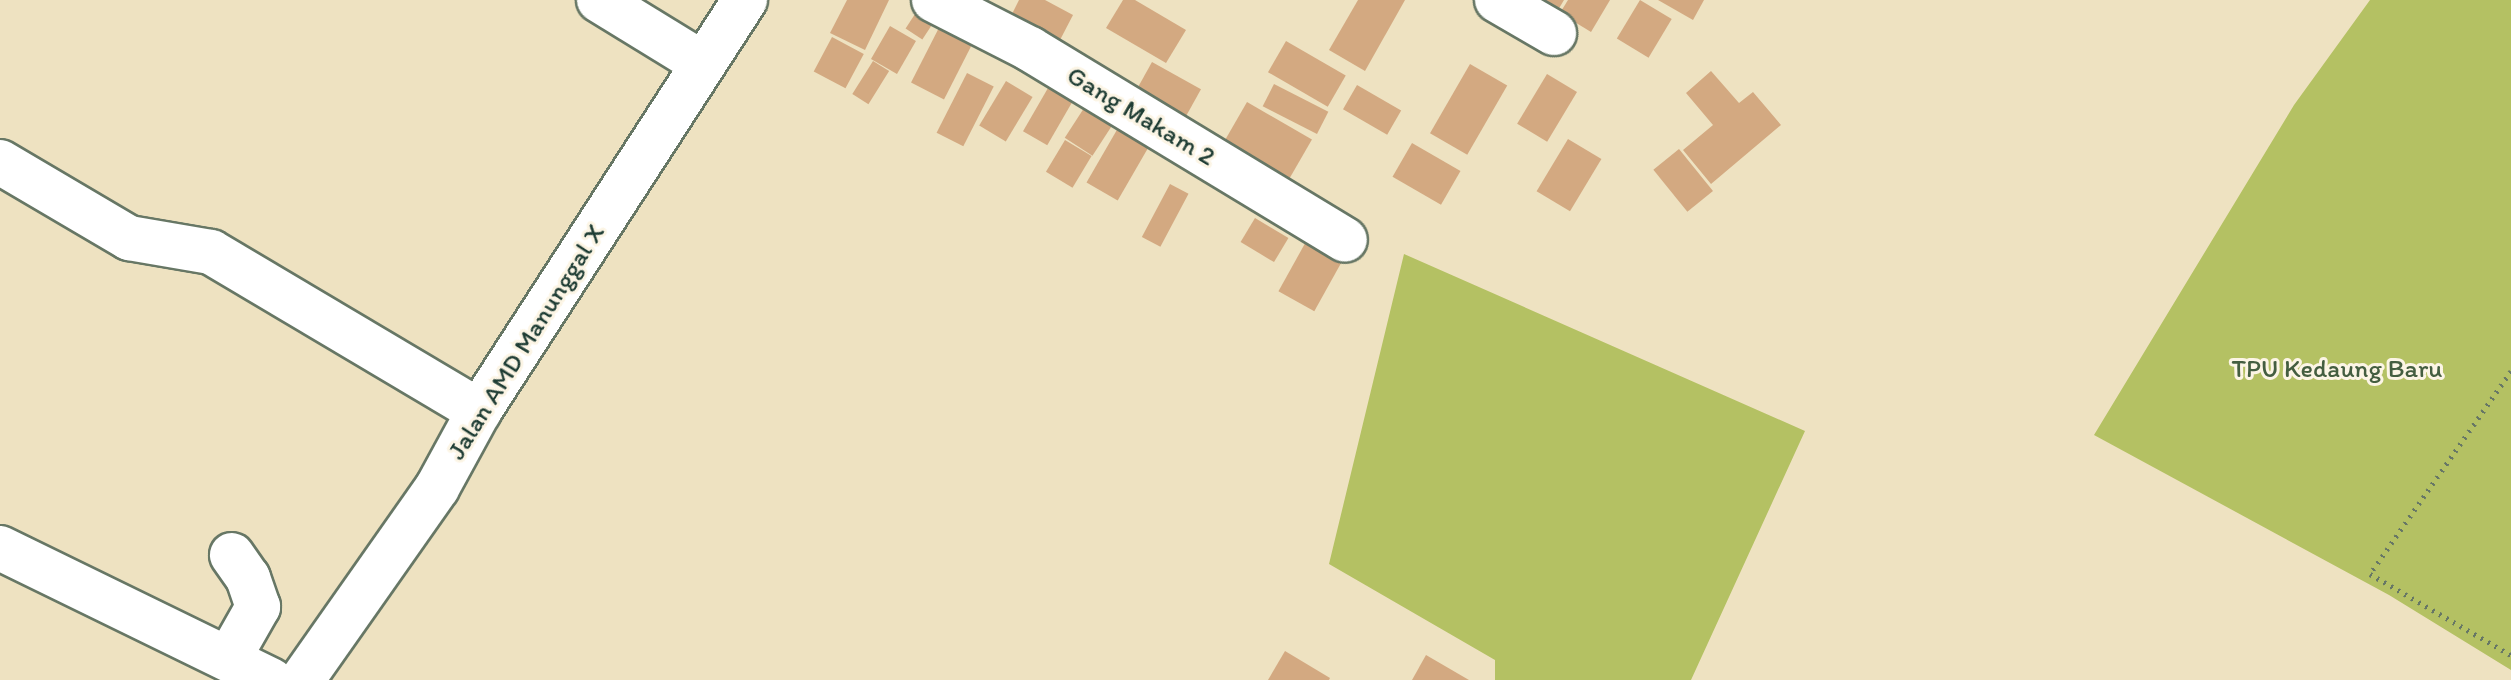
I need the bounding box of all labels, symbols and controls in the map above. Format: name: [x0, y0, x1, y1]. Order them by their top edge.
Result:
street label: Gang Makam 2: [1062, 60, 1220, 172]
street label: Jalan AMD Manunggal X: [441, 219, 611, 465]
park label: TPU Kedaung Baru: [2232, 353, 2442, 385]

